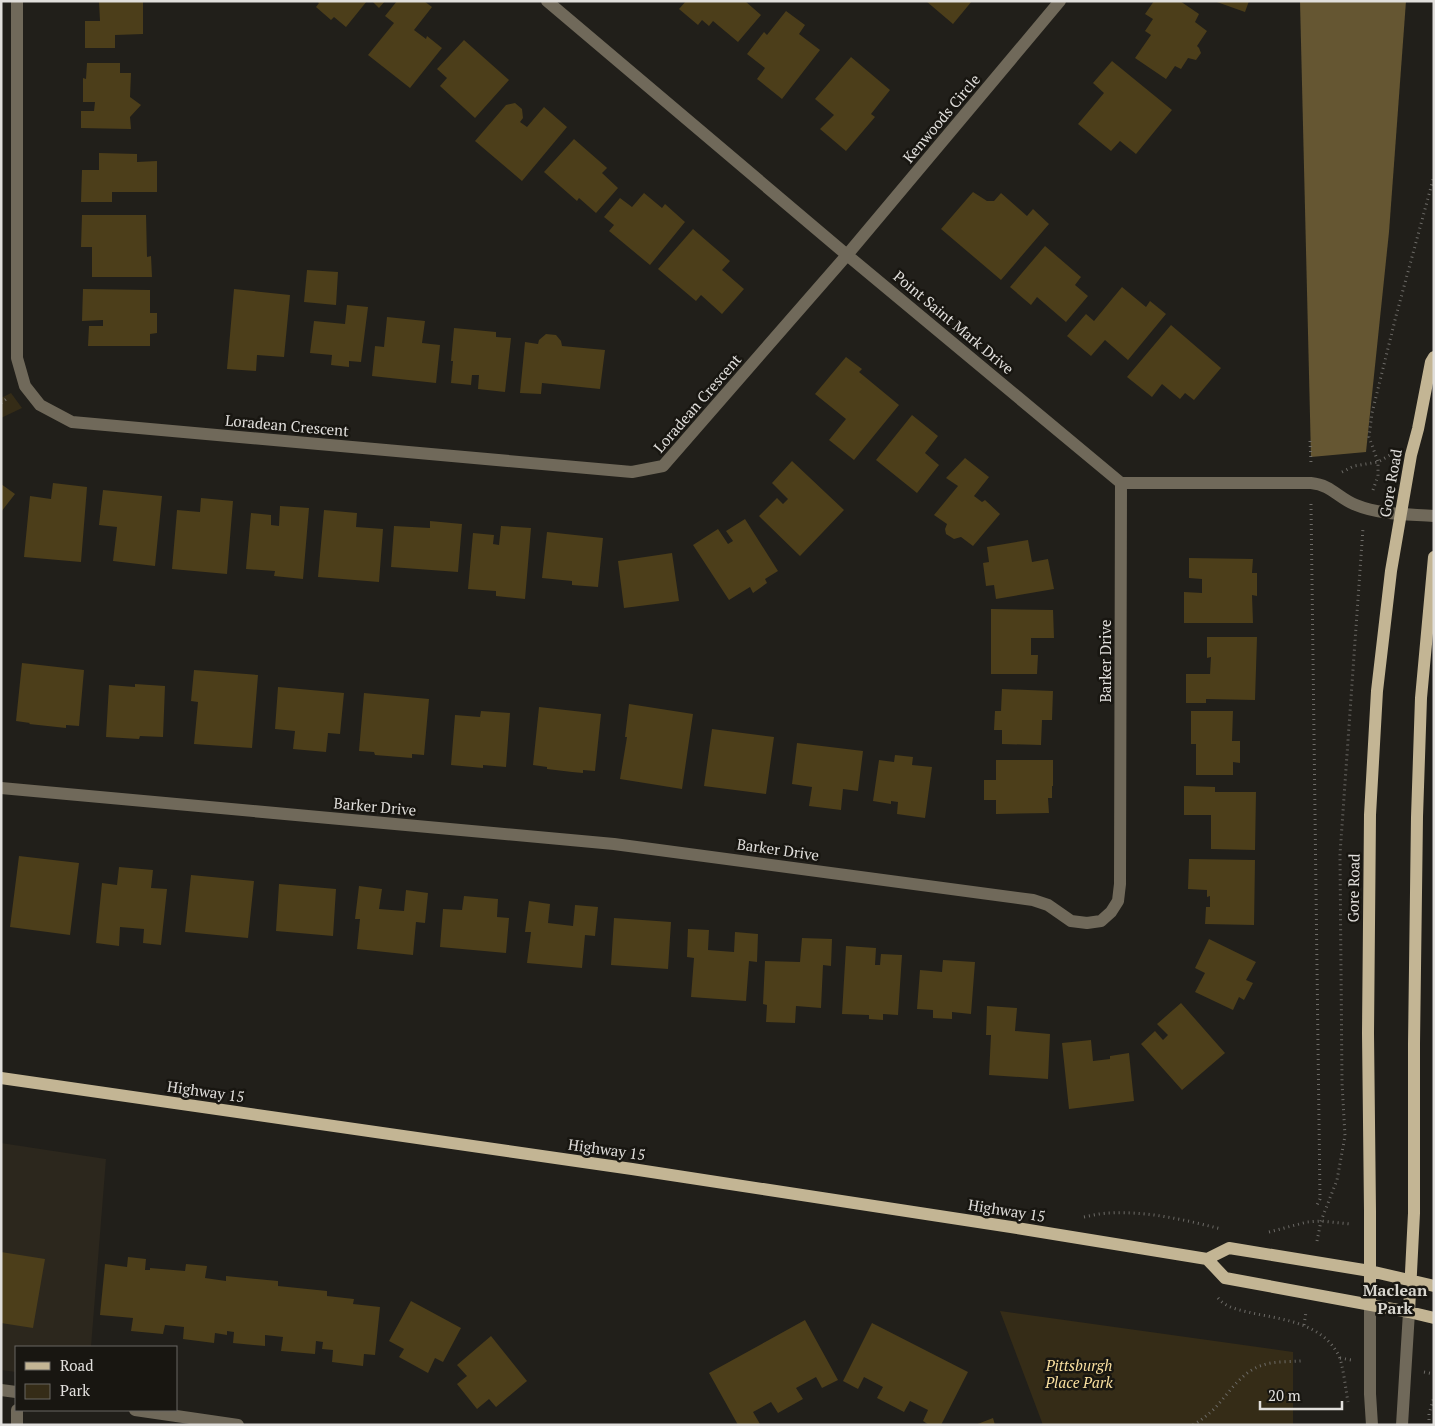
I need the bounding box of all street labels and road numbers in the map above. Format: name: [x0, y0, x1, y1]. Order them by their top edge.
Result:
street label: Kenwoods Circle: [898, 69, 984, 167]
street label: Point Saint Mark Drive: [890, 266, 1018, 378]
street label: Loradean Crescent: [649, 349, 746, 456]
street label: Loradean Crescent: [224, 410, 350, 440]
street label: Gore Road: [1374, 447, 1406, 519]
street label: Barker Drive: [1095, 620, 1115, 702]
street label: Barker Drive: [333, 792, 417, 820]
street label: Barker Drive: [736, 833, 820, 865]
street label: Gore Road: [1342, 853, 1364, 923]
street label: Highway 15: [166, 1076, 246, 1106]
street label: Highway 15: [567, 1134, 647, 1164]
street label: Highway 15: [967, 1194, 1047, 1226]

